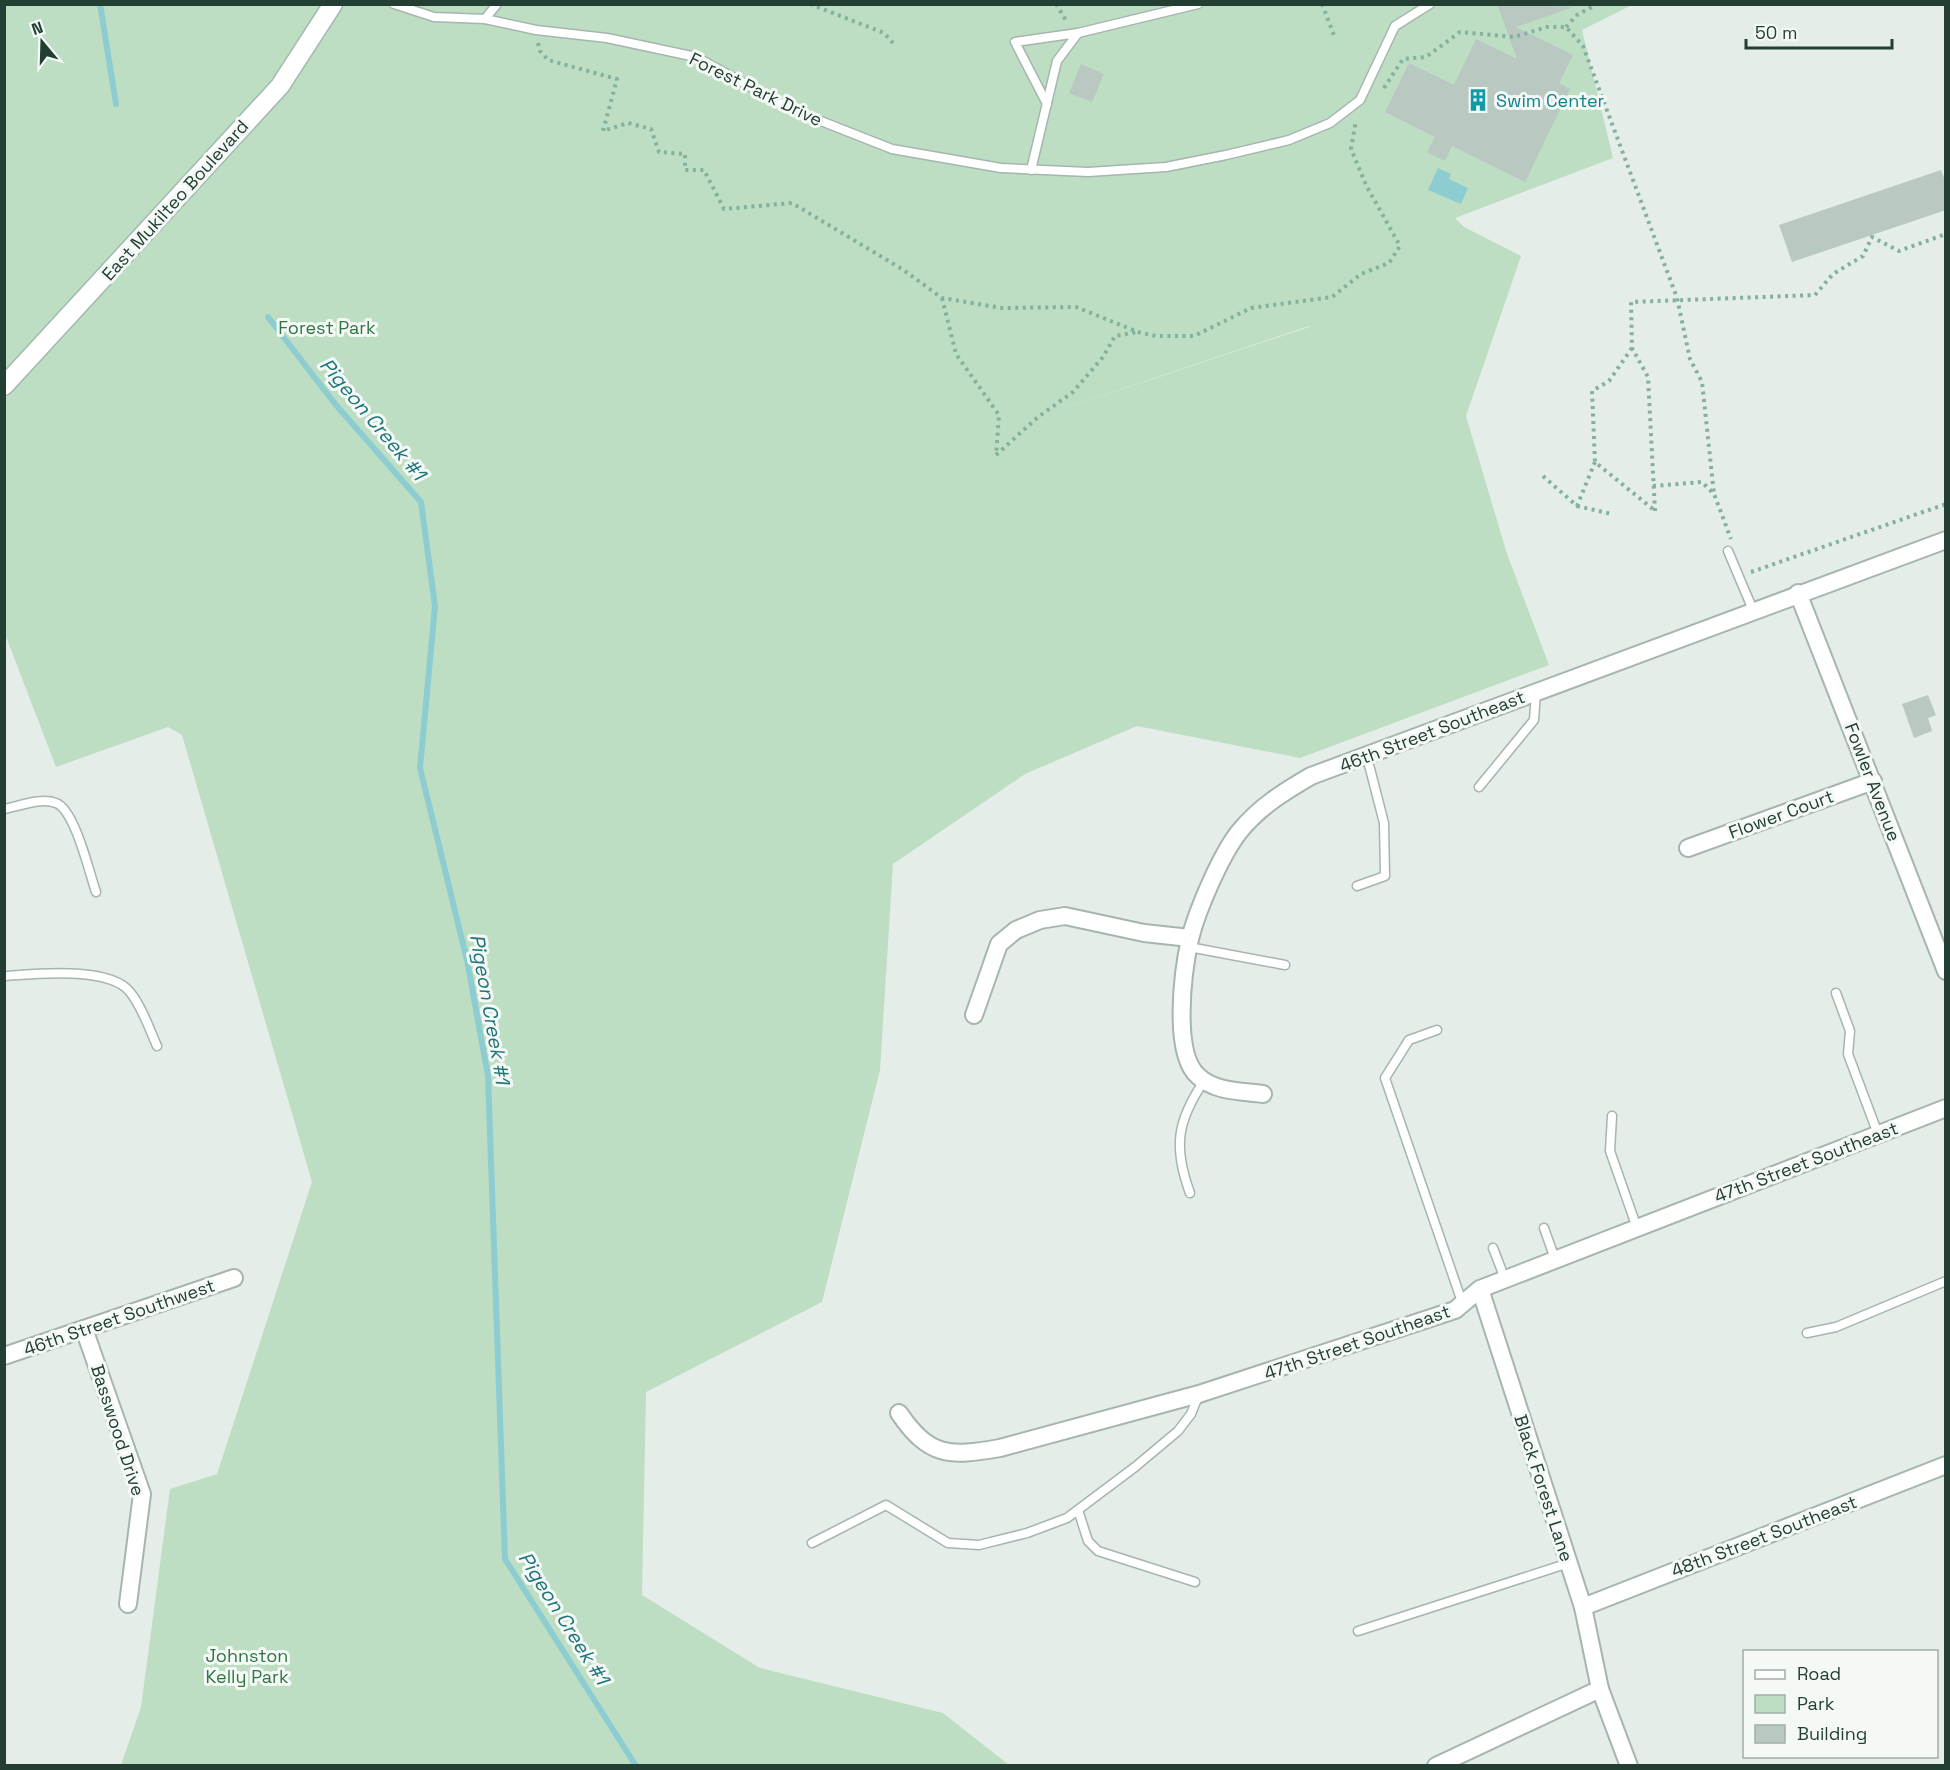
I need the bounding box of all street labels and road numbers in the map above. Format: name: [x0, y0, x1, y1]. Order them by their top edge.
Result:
street label: Forest Park Drive: [686, 47, 826, 131]
street label: East Mukilteo Boulevard: [97, 115, 253, 285]
street label: 46th Street Southeast: [1336, 685, 1528, 777]
street label: Fowler Avenue: [1840, 720, 1906, 844]
street label: Flower Court: [1725, 784, 1837, 844]
street label: 47th Street Southeast: [1711, 1116, 1901, 1208]
street label: 46th Street Southwest: [20, 1273, 218, 1361]
street label: 47th Street Southeast: [1261, 1299, 1453, 1385]
street label: Basswood Drive: [86, 1361, 150, 1499]
street label: Black Forest Lane: [1509, 1411, 1579, 1565]
street label: 48th Street Southeast: [1668, 1490, 1860, 1582]

